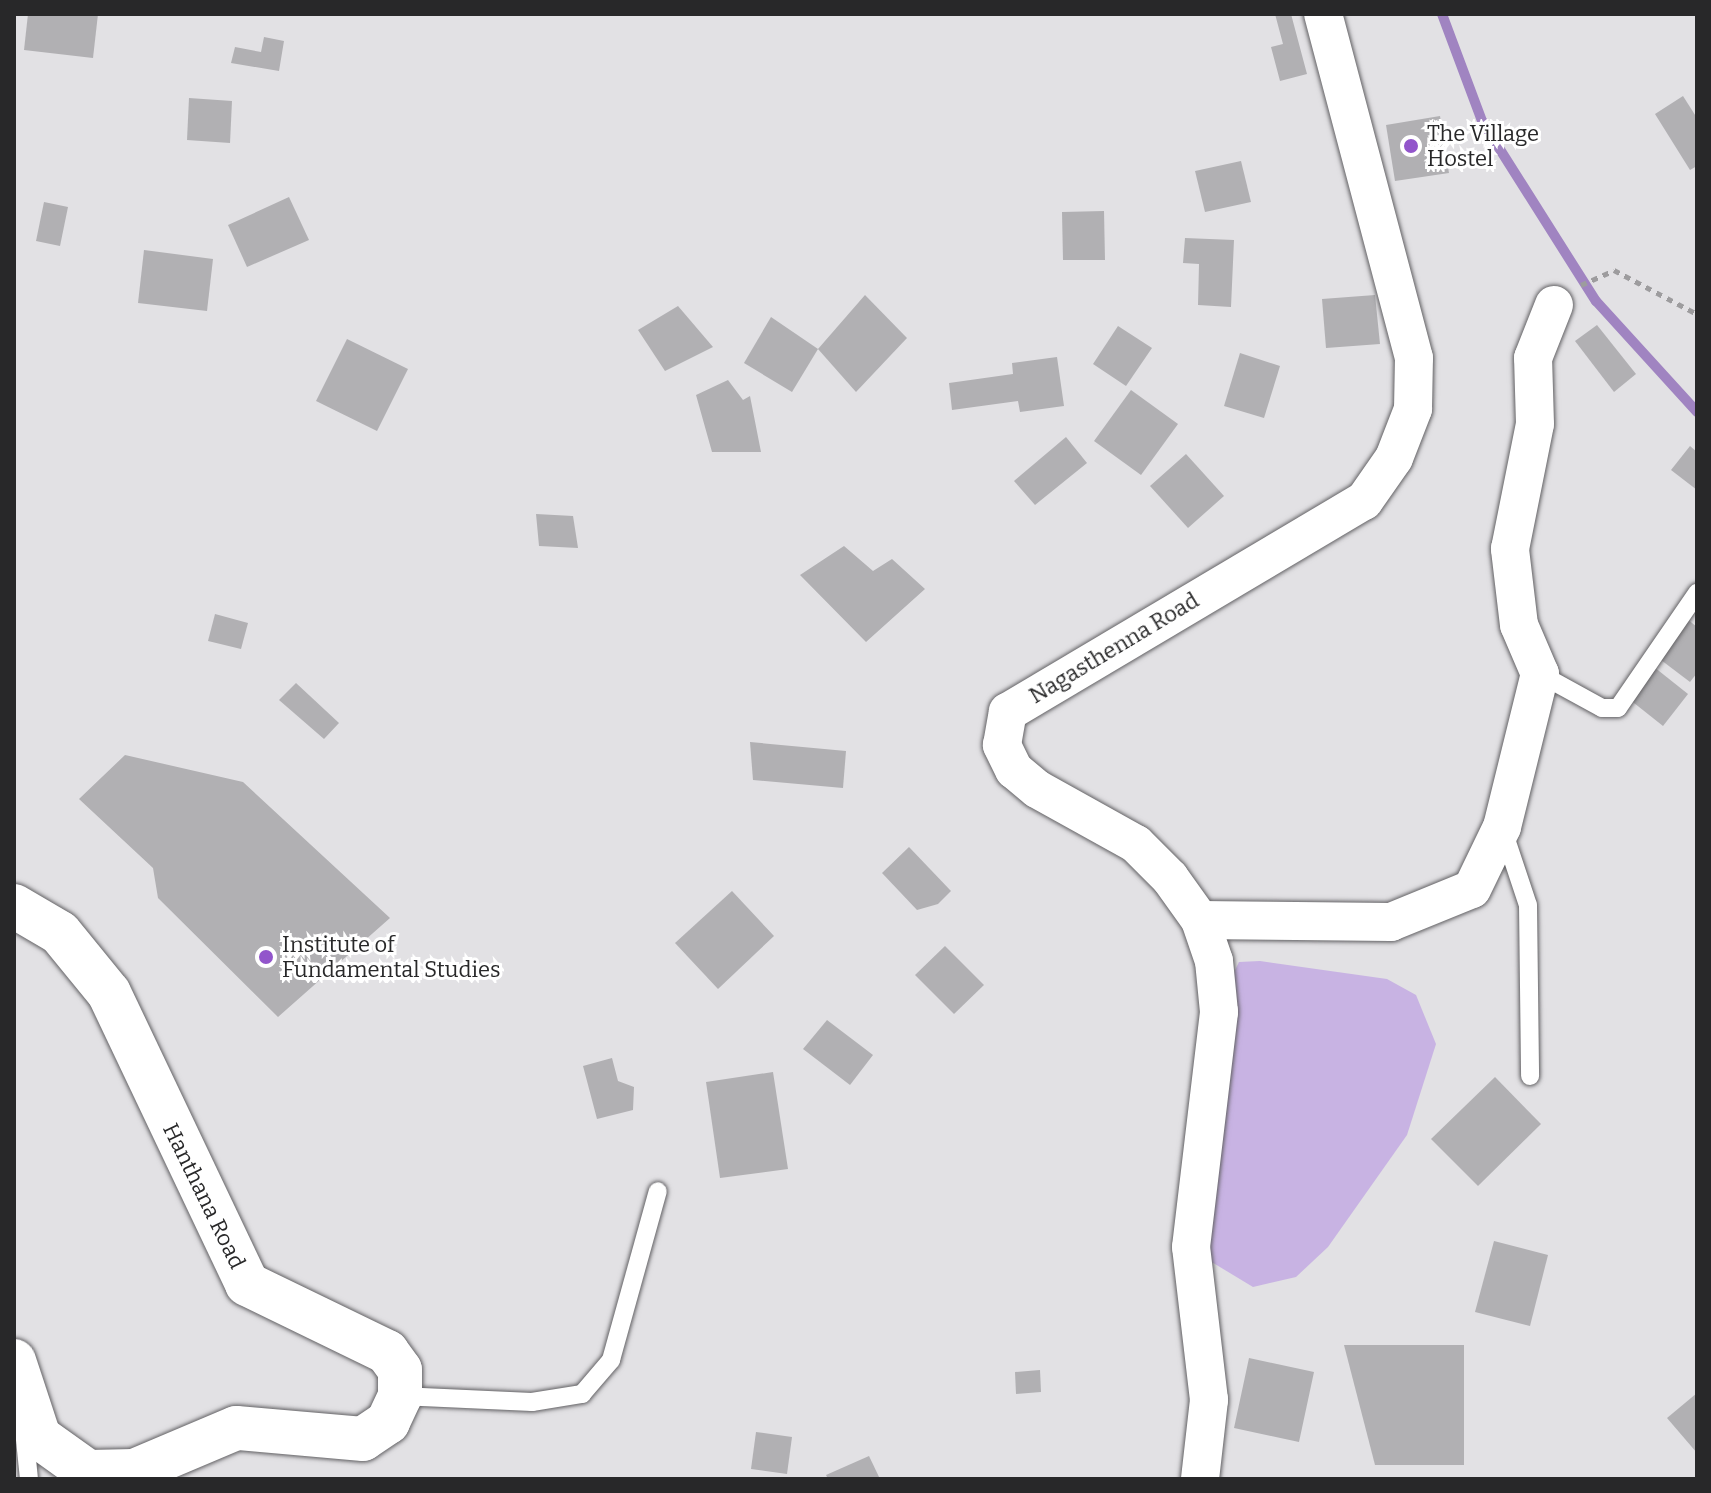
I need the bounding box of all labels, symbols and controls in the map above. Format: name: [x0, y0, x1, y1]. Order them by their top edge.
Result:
place label: The Village Hostel: [1427, 120, 1539, 172]
marker: The Village Hostel: [1402, 137, 1420, 155]
street label: Nagasthenna Road: [1024, 587, 1204, 709]
place label: Institute of Fundamental Studies: [282, 931, 501, 982]
marker: Institute of Fundamental Studies: [257, 948, 275, 966]
street label: Hanthana Road: [157, 1119, 251, 1273]

